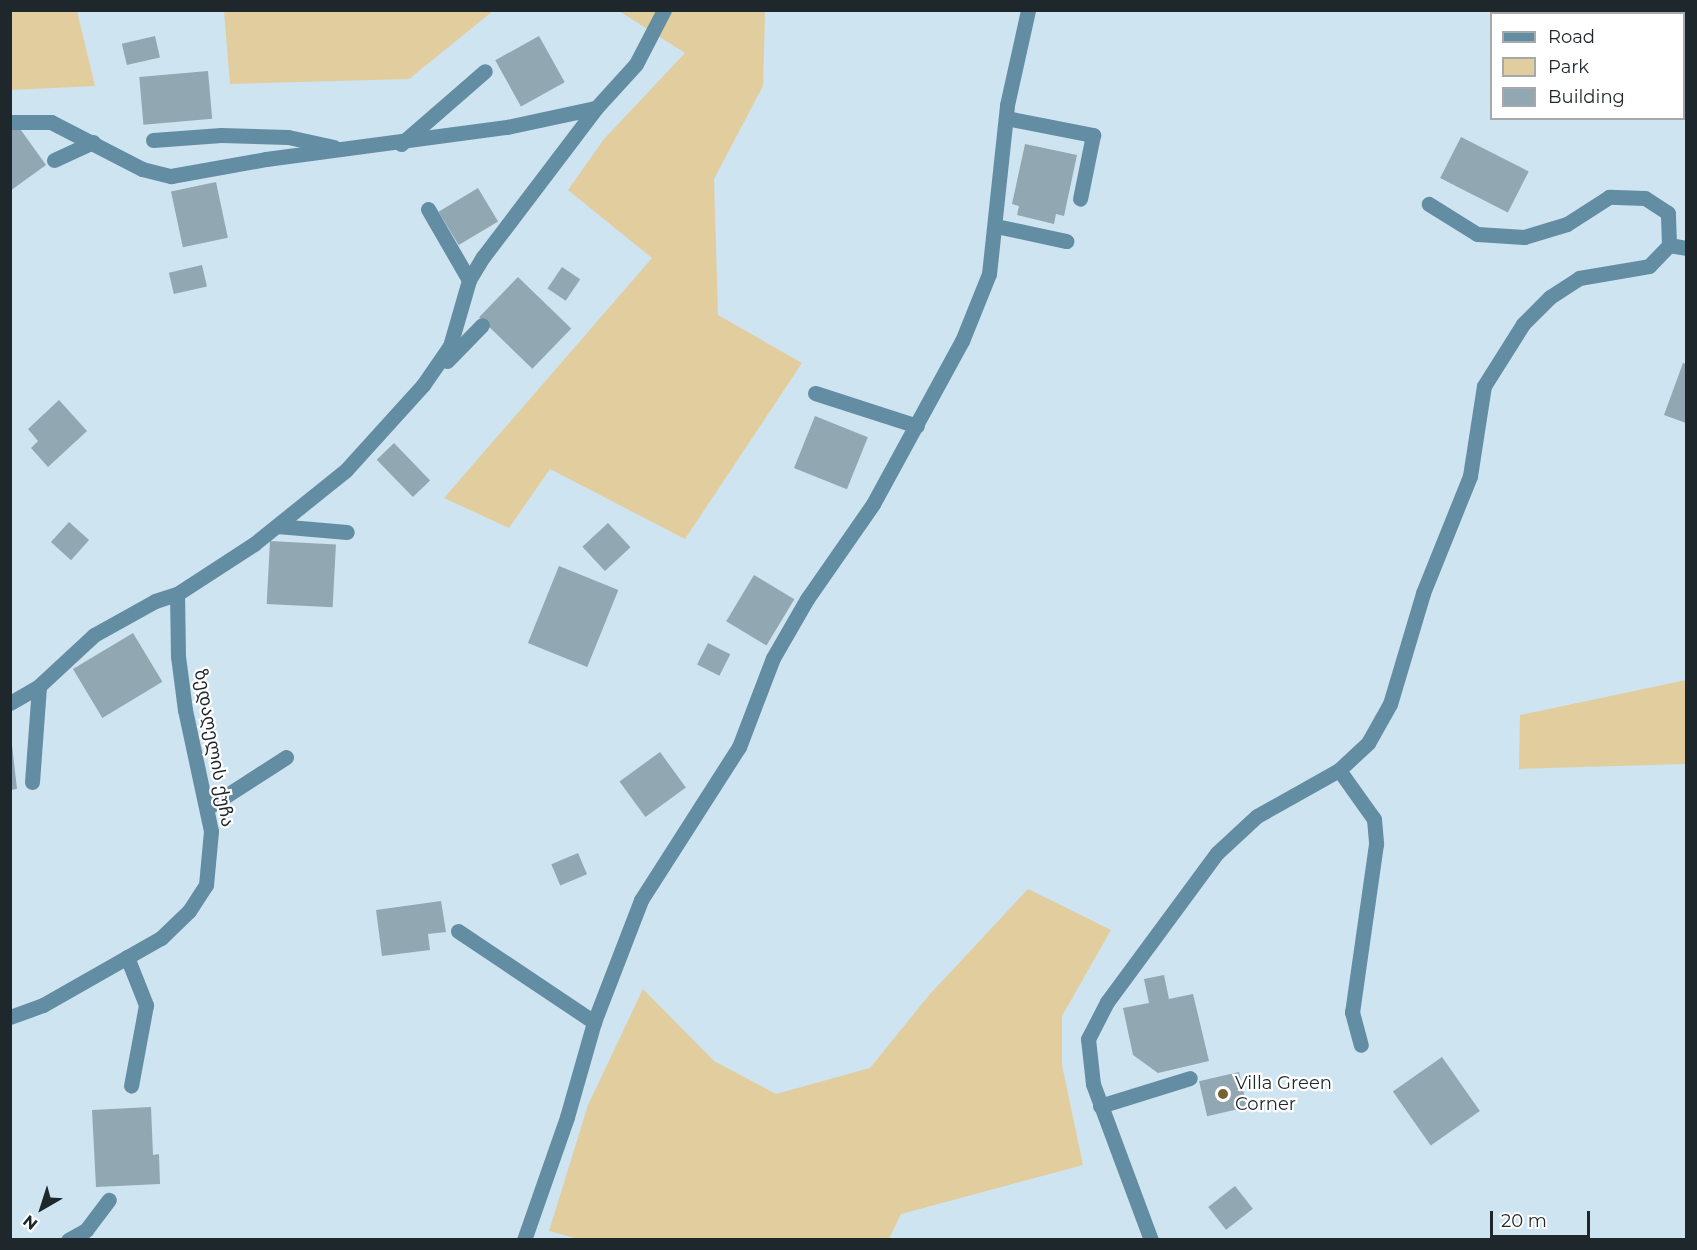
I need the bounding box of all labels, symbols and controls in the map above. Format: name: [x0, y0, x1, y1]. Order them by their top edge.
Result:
legend: [1490, 12, 1685, 120]
text: Road: [1548, 26, 1595, 48]
text: Park: [1548, 56, 1589, 78]
text: Building: [1548, 86, 1625, 108]
street label: ზედაღელის ქუჩა: [189, 667, 239, 829]
place label: Villa Green Corner: [1235, 1073, 1332, 1116]
marker: Villa Green Corner: [1216, 1087, 1230, 1101]
north arrow: [12, 1178, 72, 1238]
scale bar: [1493, 1199, 1594, 1237]
text: 20 m: [1501, 1210, 1547, 1232]
text: N: [19, 1211, 41, 1234]

